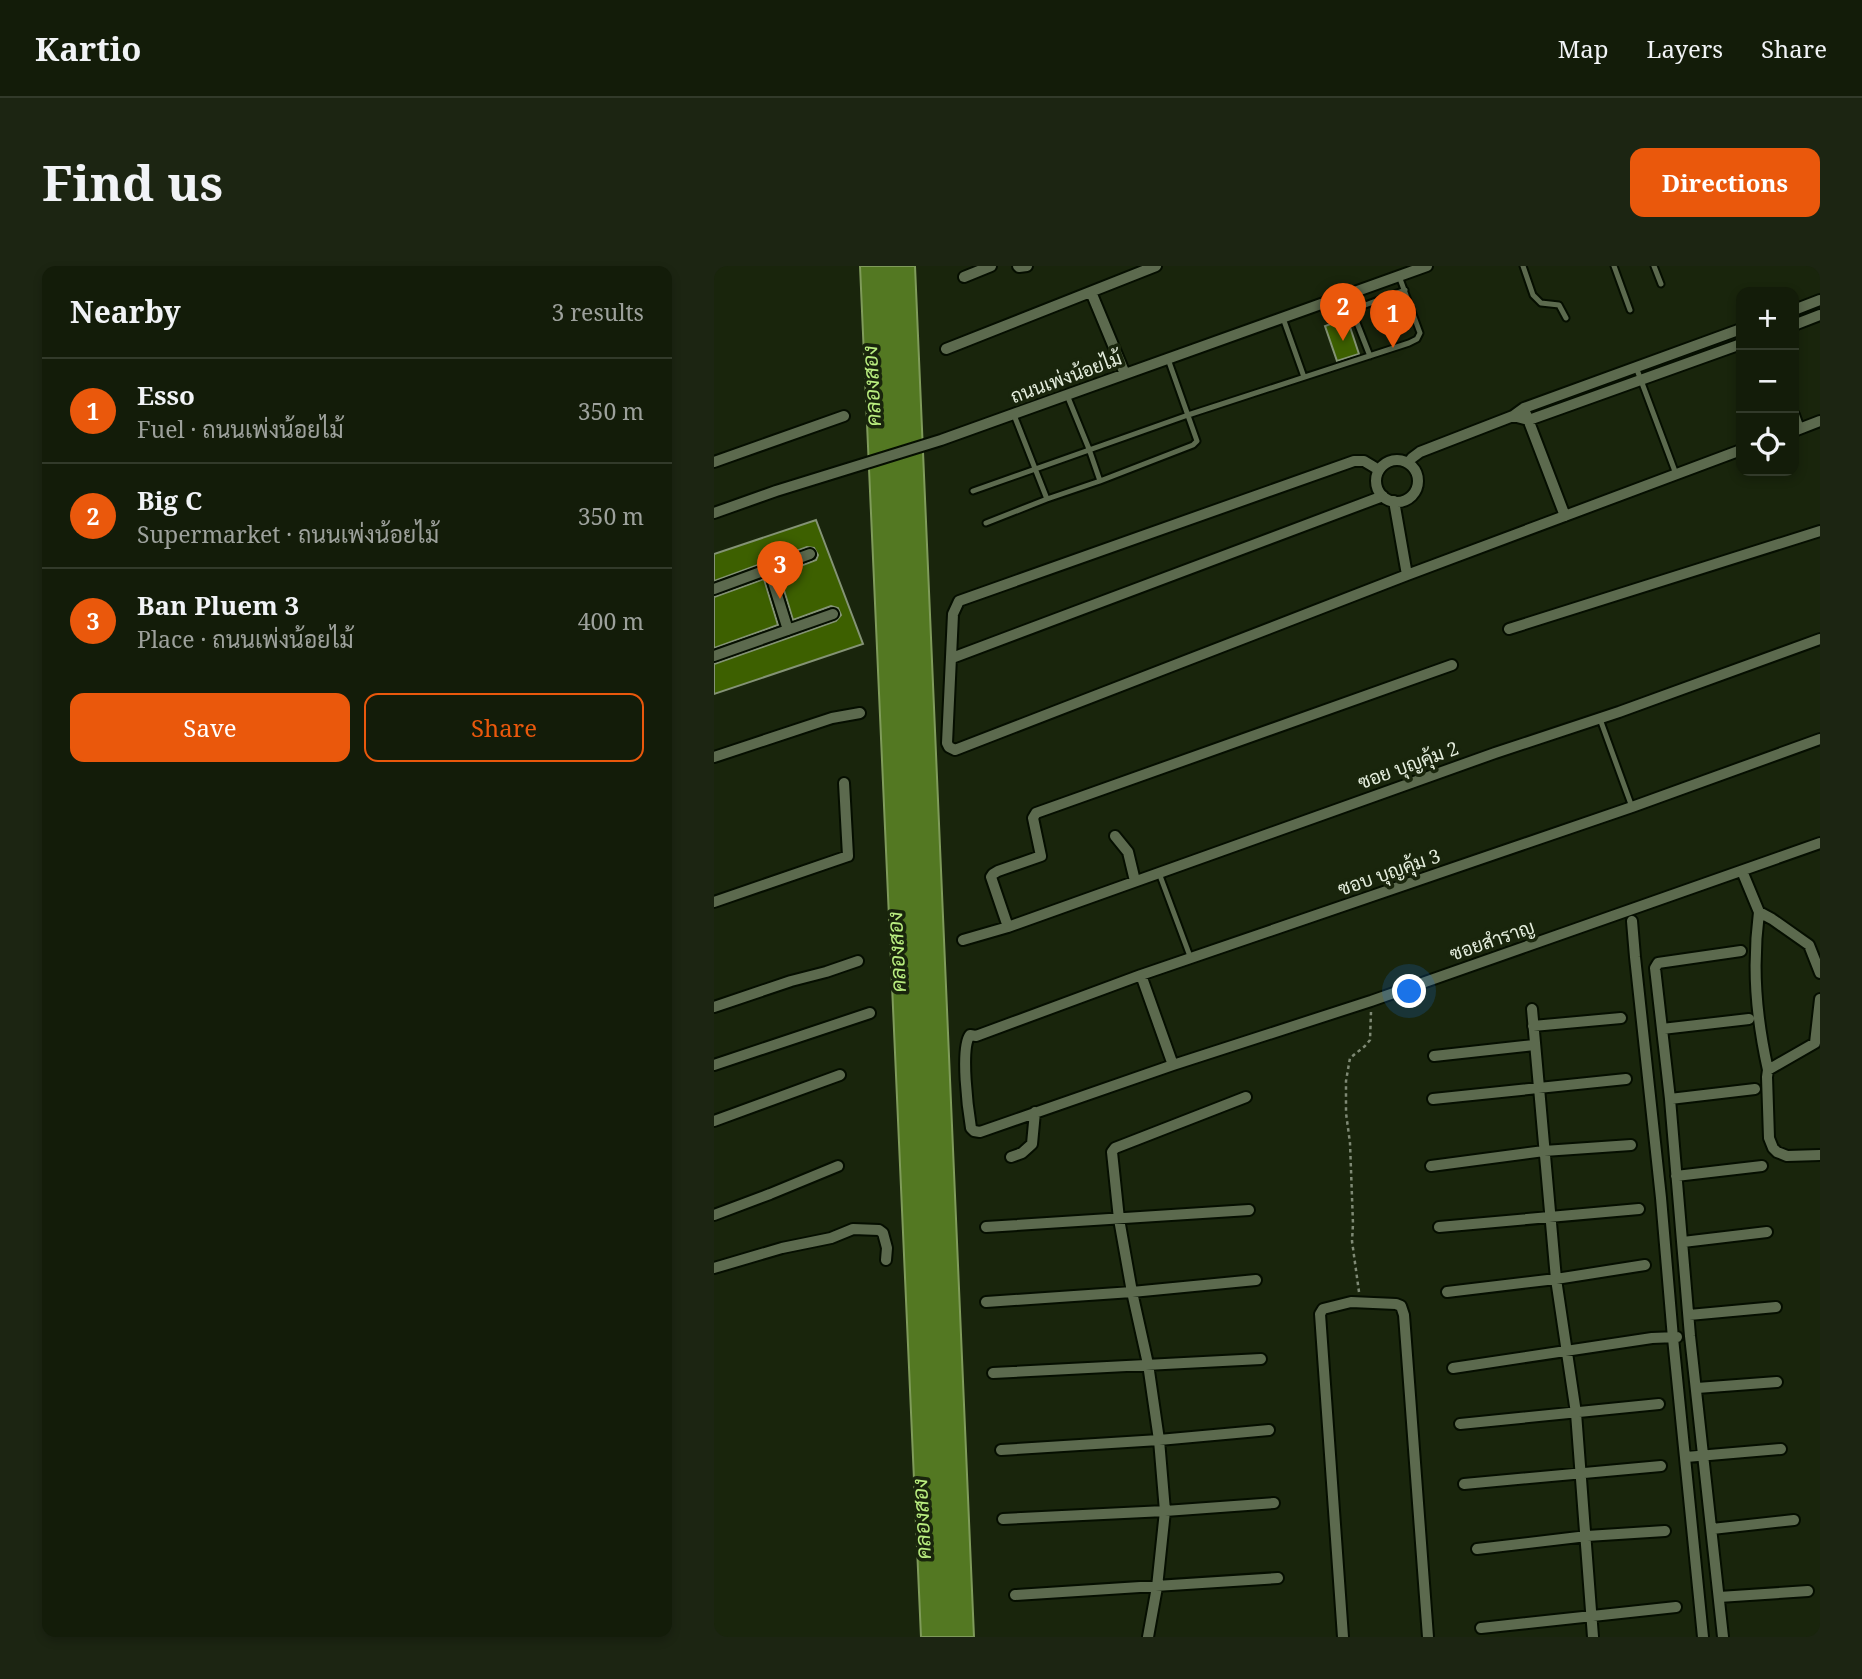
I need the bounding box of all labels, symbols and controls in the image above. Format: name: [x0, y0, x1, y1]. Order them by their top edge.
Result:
text: Kartio: [35, 26, 142, 71]
text: Map: [1558, 32, 1609, 65]
text: Layers: [1647, 32, 1723, 65]
text: Share: [1761, 32, 1827, 65]
button: Directions: [1630, 148, 1820, 217]
text: Find us: [42, 149, 223, 215]
pin: 2: [1320, 283, 1366, 341]
map controls: [1736, 287, 1799, 476]
button: +: [1736, 287, 1799, 350]
pin: 1: [1370, 290, 1416, 348]
text: Nearby: [70, 291, 181, 332]
text: 3 results: [551, 296, 644, 328]
street label: ถนนเพ่งน้อยไม้: [1007, 344, 1126, 409]
water label: คลองสอง: [855, 345, 887, 427]
button: −: [1736, 350, 1799, 413]
text: Esso: [137, 377, 195, 413]
text: 1: [87, 395, 100, 427]
text: 350 m: [578, 395, 644, 427]
text: Fuel · ถนนเพ่งน้อยไม้: [137, 413, 344, 445]
button: locate: [1736, 413, 1799, 476]
text: Big C: [137, 482, 202, 518]
text: 2: [87, 500, 100, 532]
text: 350 m: [578, 500, 644, 532]
text: Supermarket · ถนนเพ่งน้อยไม้: [137, 518, 439, 550]
pin: 3: [757, 541, 803, 599]
text: Ban Pluem 3: [137, 587, 299, 623]
text: 3: [87, 605, 100, 637]
text: 400 m: [578, 605, 644, 637]
text: Place · ถนนเพ่งน้อยไม้: [137, 623, 354, 655]
button: Save: [70, 693, 350, 762]
button: Share: [364, 693, 644, 762]
street label: ซอย บุญคุ้ม 2: [1354, 735, 1462, 795]
street label: ซอบ บุญคุ้ม 3: [1334, 842, 1444, 902]
water label: คลองสอง: [880, 911, 912, 993]
street label: ซอยสำราญ: [1446, 913, 1538, 967]
your location: [1392, 974, 1426, 1008]
water label: คลองสอง: [905, 1478, 937, 1560]

